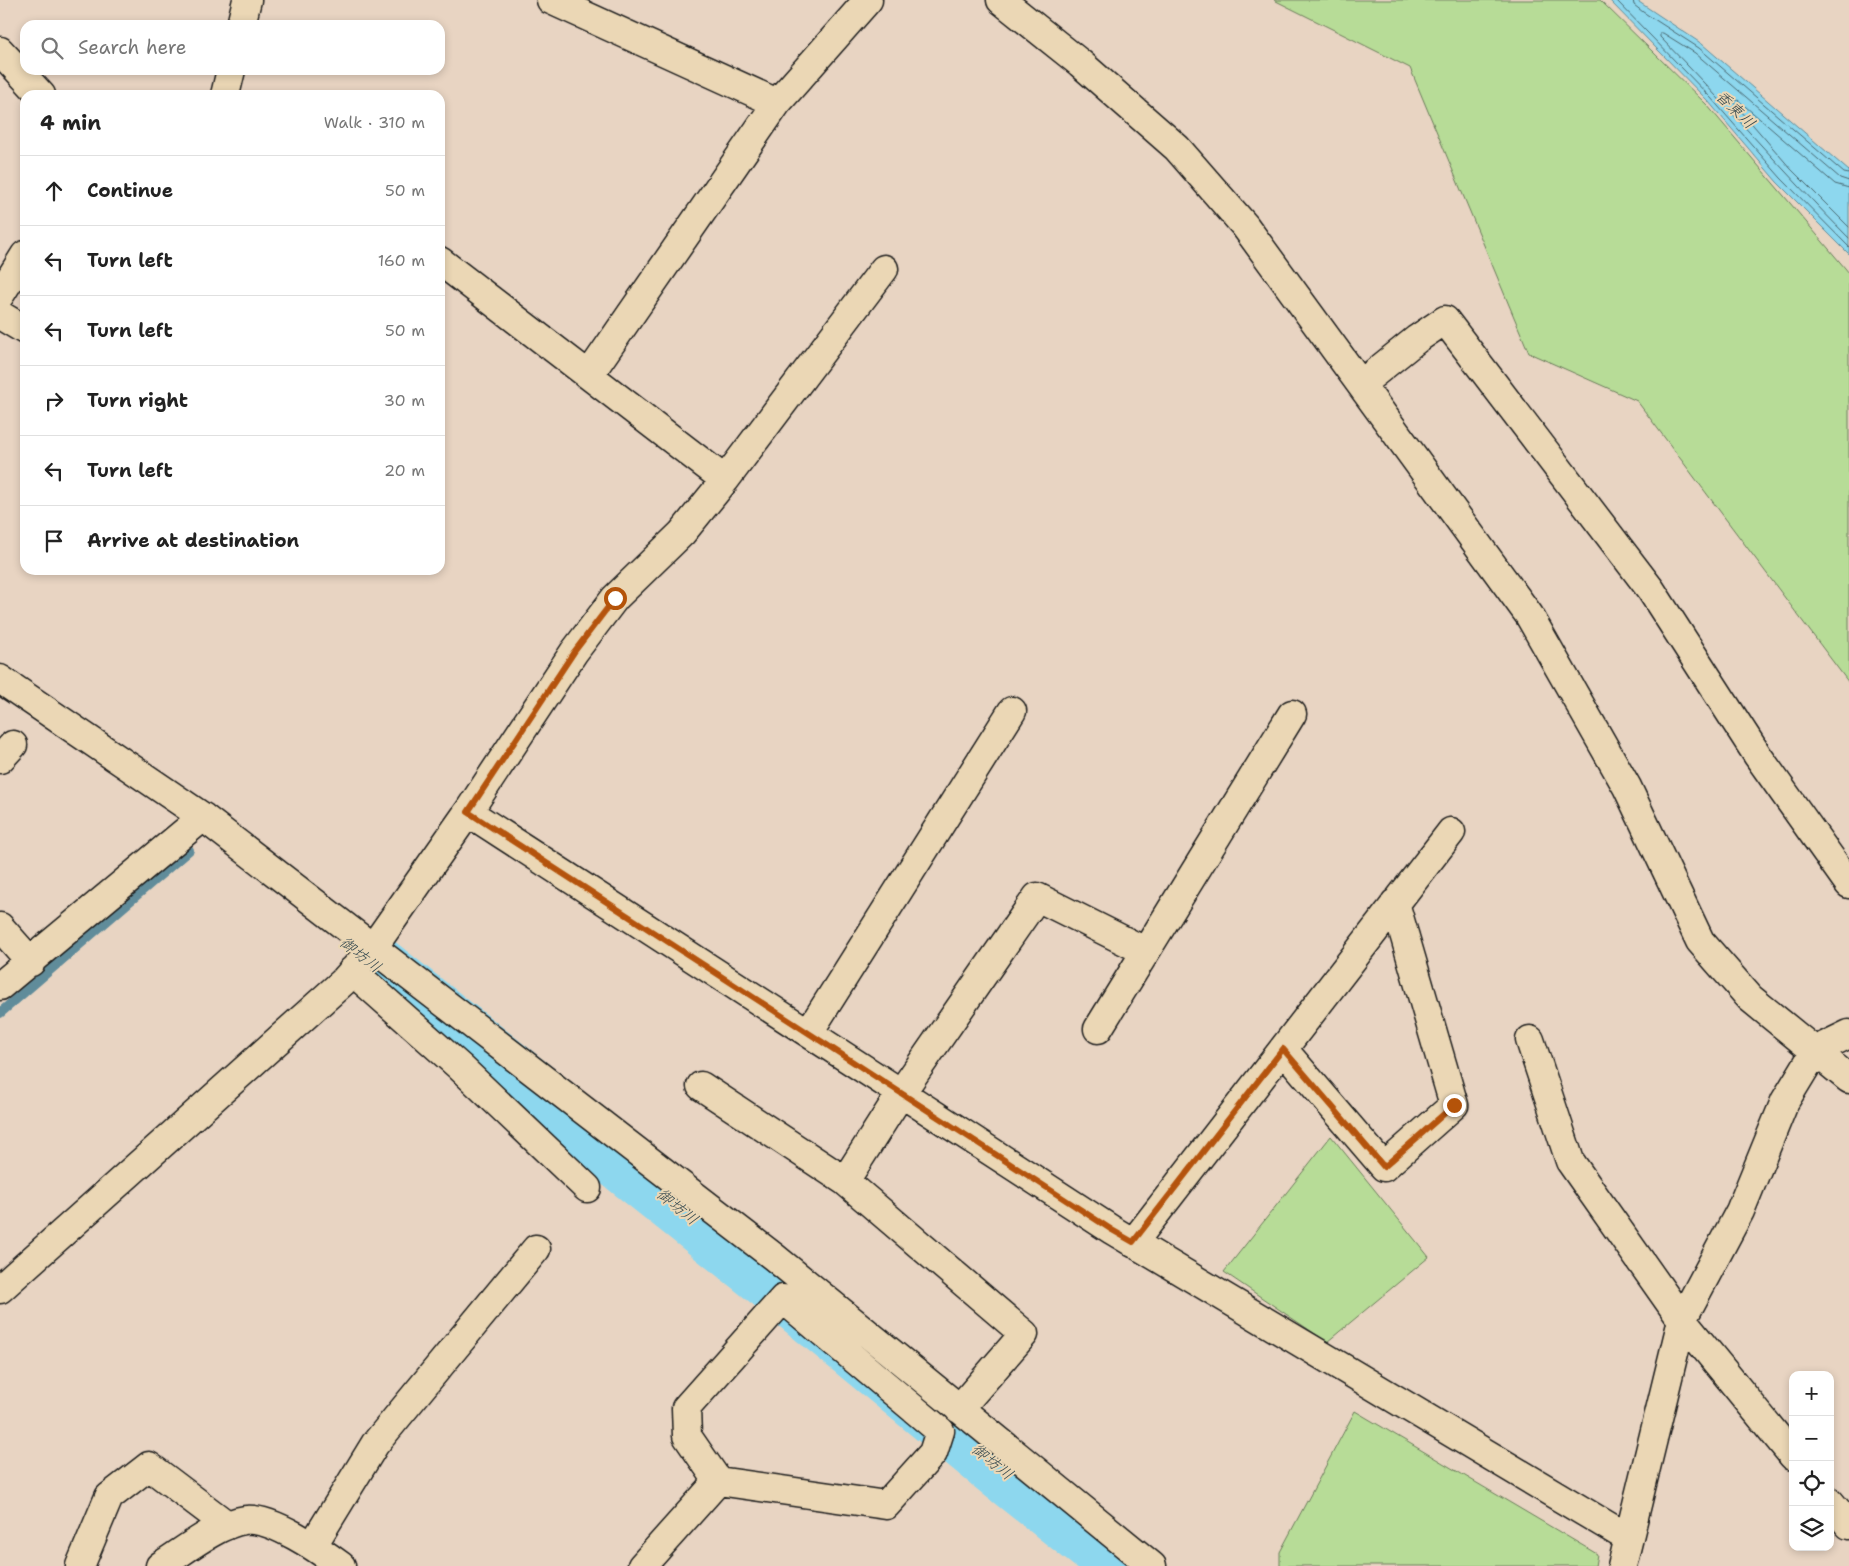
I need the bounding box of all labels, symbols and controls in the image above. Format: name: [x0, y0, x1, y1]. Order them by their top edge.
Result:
search box: [20, 20, 445, 75]
icon: search: [38, 34, 66, 62]
text: Search here: [78, 35, 187, 60]
water label: 香東川: [1711, 85, 1760, 134]
text: 4 min: [40, 109, 101, 137]
text: Walk · 310 m: [324, 112, 425, 133]
icon: ahead: [40, 177, 68, 205]
text: Continue: [87, 178, 173, 203]
text: 50 m: [385, 180, 425, 201]
icon: left: [40, 247, 68, 275]
text: Turn left: [87, 248, 173, 273]
text: 160 m: [378, 250, 425, 271]
icon: left: [40, 317, 68, 345]
text: Turn left: [87, 318, 173, 343]
text: 50 m: [385, 320, 425, 341]
icon: right: [40, 387, 68, 415]
text: Turn right: [87, 388, 188, 413]
text: 30 m: [384, 390, 425, 411]
icon: left: [40, 457, 68, 485]
text: Turn left: [87, 458, 173, 483]
text: 20 m: [384, 460, 425, 481]
icon: arrive: [40, 527, 68, 555]
text: Arrive at destination: [87, 528, 299, 553]
route start: [604, 587, 627, 610]
water label: 御坊川: [335, 931, 386, 977]
route end: [1443, 1094, 1466, 1117]
water label: 御坊川: [652, 1183, 703, 1230]
map controls: [1789, 1371, 1834, 1551]
button: +: [1789, 1371, 1834, 1416]
button: −: [1789, 1416, 1834, 1461]
water label: 御坊川: [967, 1438, 1018, 1485]
button: locate: [1789, 1461, 1834, 1506]
button: layers: [1789, 1506, 1834, 1551]

